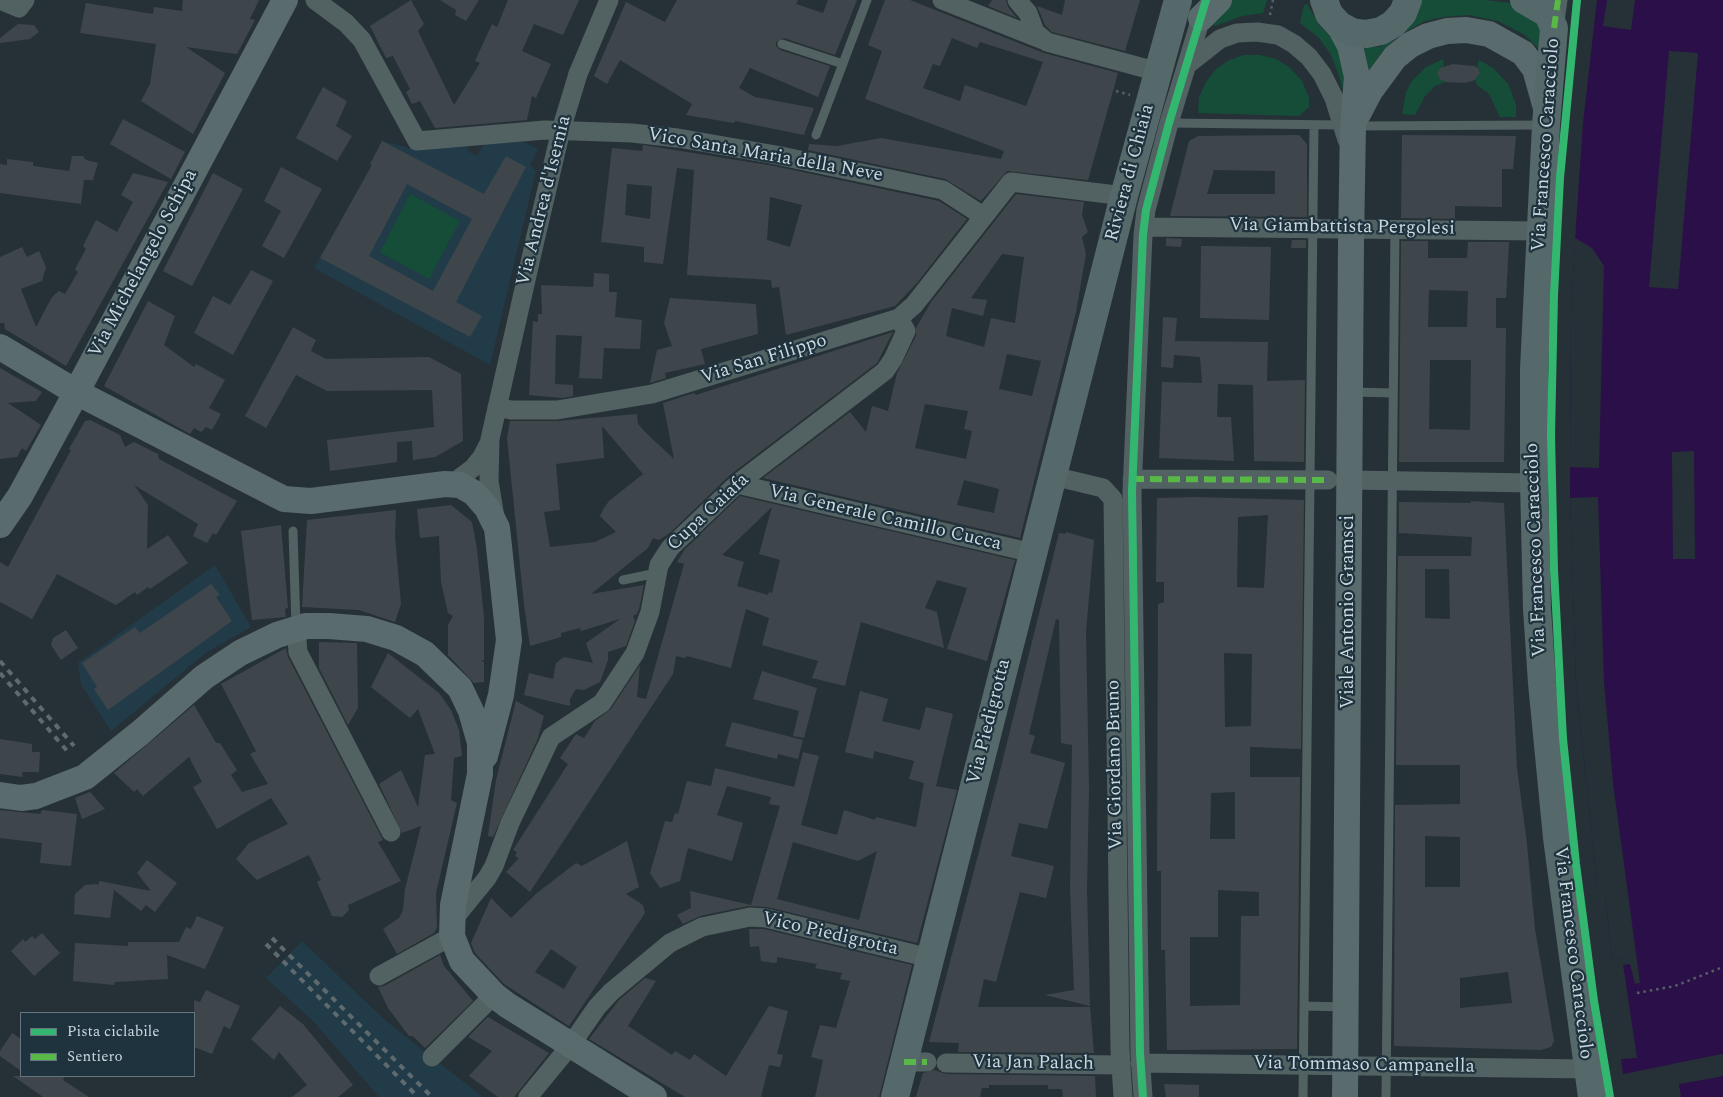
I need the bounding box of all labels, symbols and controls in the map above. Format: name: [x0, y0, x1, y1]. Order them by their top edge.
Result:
street label: Via Francesco Caracciolo: [1528, 37, 1566, 253]
street label: Riviera di Chiaia: [1102, 102, 1160, 244]
street label: Via Andrea d'Isernia: [513, 113, 577, 289]
street label: Vico Santa Maria della Neve: [646, 124, 884, 188]
street label: Via Michelangelo Schipa: [85, 166, 203, 362]
street label: Via Giambattista Pergolesi: [1229, 215, 1455, 241]
street label: Via San Filippo: [698, 330, 830, 390]
street label: Via Francesco Caracciolo: [1522, 443, 1552, 657]
street label: Cupa Caiafa: [663, 469, 755, 557]
street label: Via Generale Camillo Cucca: [767, 481, 1003, 557]
street label: Viale Antonio Gramsci: [1338, 515, 1360, 709]
street label: Via Piedigrotta: [963, 657, 1017, 787]
street label: Via Giordano Bruno: [1103, 680, 1129, 850]
street label: Via Francesco Caracciolo: [1548, 845, 1596, 1061]
street label: Vico Piedigrotta: [760, 908, 900, 962]
legend: [20, 1012, 195, 1077]
text: Pista ciclabile: [67, 1020, 160, 1043]
text: Sentiero: [67, 1045, 123, 1068]
street label: Via Jan Palach: [972, 1052, 1094, 1076]
street label: Via Tommaso Campanella: [1253, 1053, 1475, 1079]

